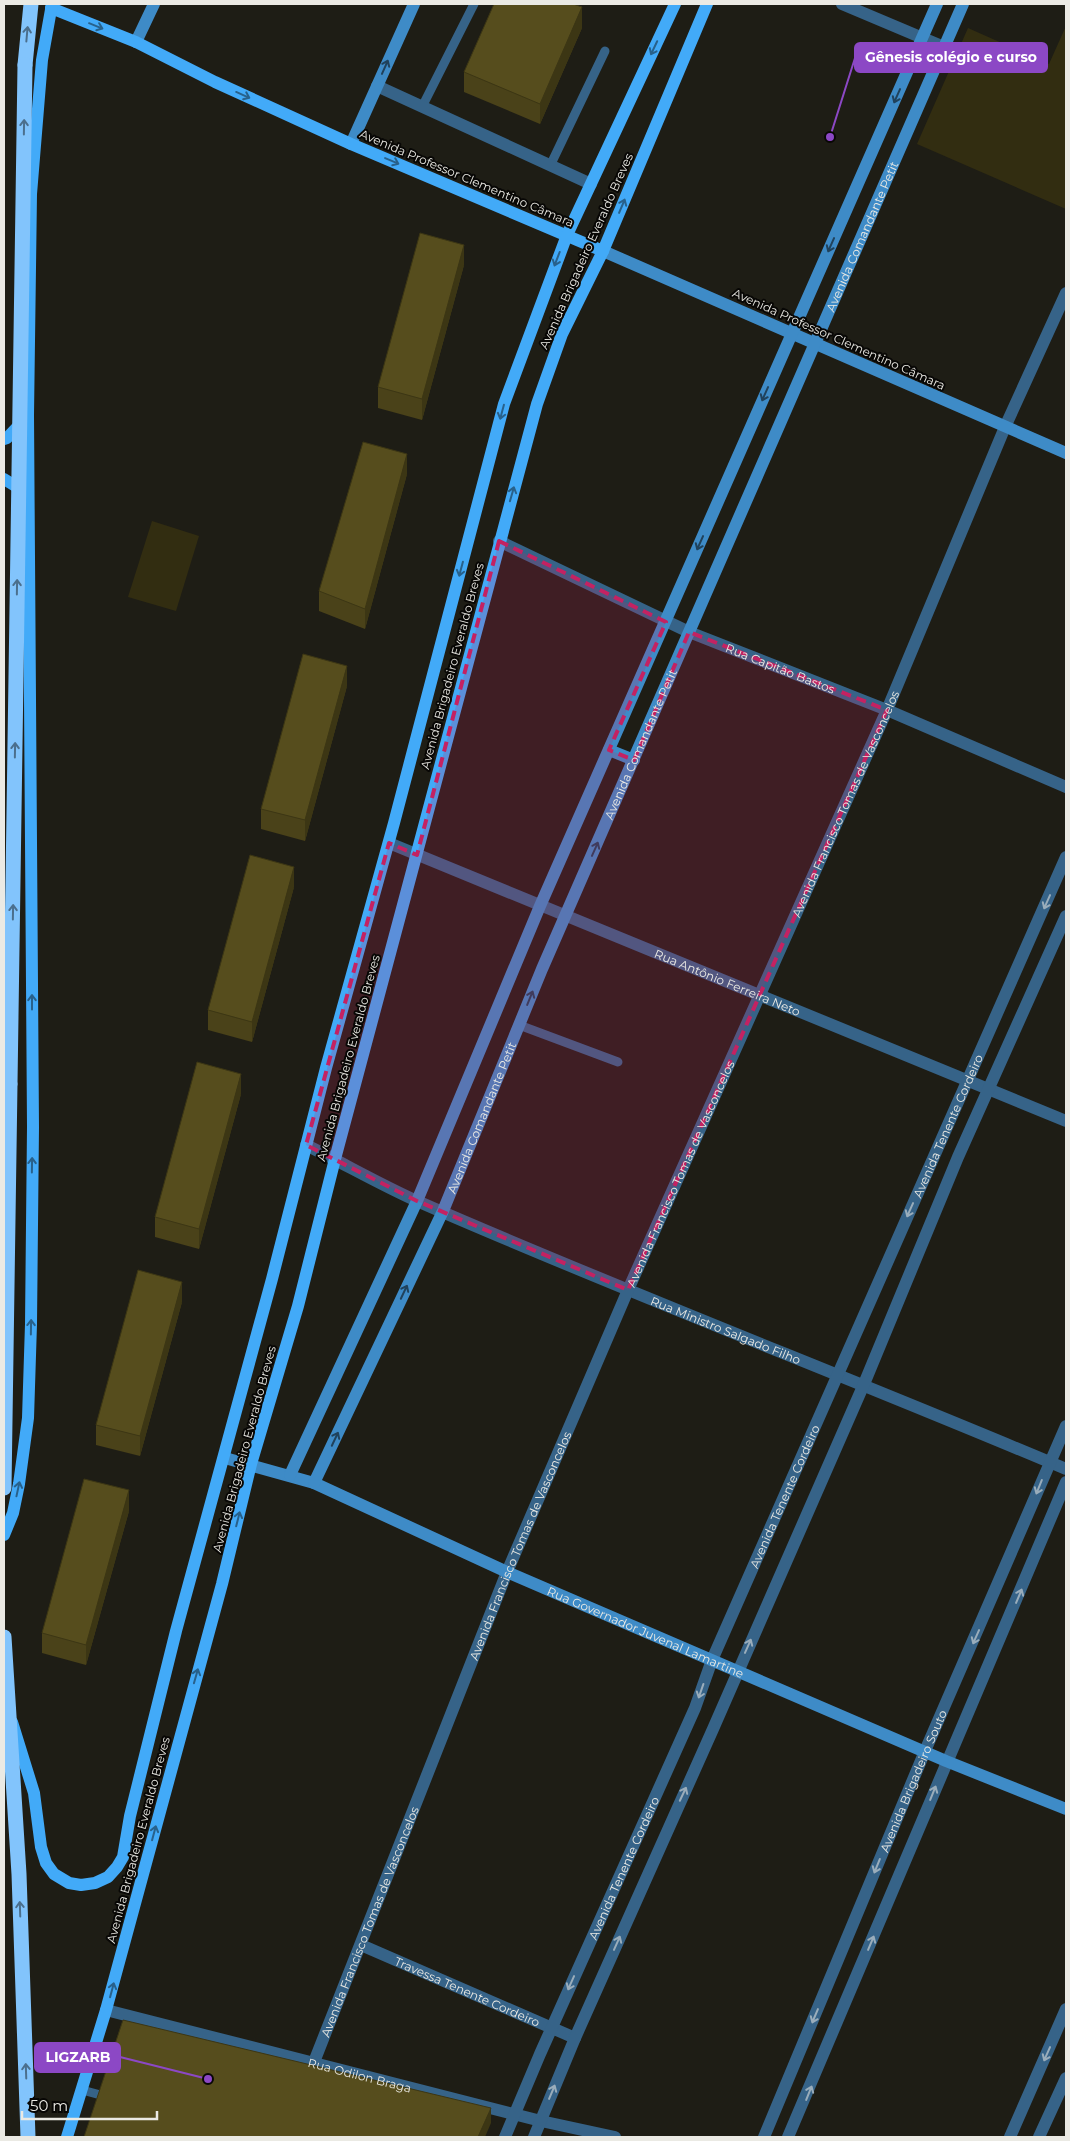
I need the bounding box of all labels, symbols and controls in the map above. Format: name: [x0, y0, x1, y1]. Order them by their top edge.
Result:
one-way arrow: [88, 22, 103, 31]
one-way arrow: [23, 27, 32, 43]
one-way arrow: [649, 40, 659, 55]
callout: Gênesis colégio e curso: [855, 43, 1047, 72]
text: Gênesis colégio e curso: [865, 48, 1037, 66]
one-way arrow: [381, 60, 391, 75]
one-way arrow: [891, 88, 901, 103]
one-way arrow: [235, 91, 250, 101]
one-way arrow: [19, 120, 29, 136]
street label: Avenida Professor Clementino Câmara: [358, 126, 576, 230]
street label: Avenida Brigadeiro Everaldo Breves: [536, 151, 636, 351]
one-way arrow: [384, 157, 399, 166]
street label: Avenida Comandante Petit: [822, 159, 901, 314]
one-way arrow: [617, 199, 627, 214]
one-way arrow: [825, 237, 835, 252]
one-way arrow: [552, 251, 562, 266]
street label: Avenida Professor Clementino Câmara: [730, 285, 948, 393]
one-way arrow: [760, 386, 770, 401]
one-way arrow: [497, 403, 506, 419]
one-way arrow: [508, 486, 518, 502]
one-way arrow: [695, 535, 705, 550]
street label: Avenida Brigadeiro Everaldo Breves: [417, 561, 487, 771]
one-way arrow: [456, 561, 465, 577]
one-way arrow: [12, 580, 22, 596]
street label: Rua Capitão Bastos: [724, 640, 837, 696]
street label: Avenida Comandante Petit: [601, 666, 680, 821]
street label: Avenida Francisco Tomas de Vasconcelos: [788, 688, 902, 919]
one-way arrow: [10, 742, 20, 758]
one-way arrow: [591, 842, 601, 857]
one-way arrow: [1041, 894, 1051, 909]
one-way arrow: [8, 905, 18, 921]
street label: Rua Antônio Ferreira Neto: [652, 945, 803, 1019]
street label: Avenida Brigadeiro Everaldo Breves: [313, 953, 383, 1163]
one-way arrow: [525, 991, 535, 1006]
one-way arrow: [27, 995, 37, 1011]
street label: Avenida Comandante Petit: [444, 1039, 519, 1196]
street label: Avenida Tenente Cordeiro: [909, 1052, 986, 1200]
street label: Avenida Francisco Tomas de Vasconcelos: [623, 1058, 737, 1289]
one-way arrow: [27, 1157, 37, 1174]
one-way arrow: [904, 1202, 914, 1217]
one-way arrow: [400, 1285, 410, 1300]
street label: Rua Ministro Salgado Filho: [649, 1293, 803, 1367]
one-way arrow: [26, 1320, 36, 1336]
street label: Avenida Brigadeiro Everaldo Breves: [209, 1344, 279, 1554]
street label: Avenida Tenente Cordeiro: [746, 1422, 822, 1570]
street label: Avenida Francisco Tomas de Vasconcelos: [466, 1429, 574, 1662]
one-way arrow: [331, 1432, 340, 1447]
one-way arrow: [1034, 1479, 1044, 1494]
one-way arrow: [14, 1481, 23, 1497]
one-way arrow: [234, 1512, 243, 1528]
street label: Rua Governador Juvenal Lamartine: [545, 1583, 746, 1681]
one-way arrow: [1015, 1589, 1025, 1604]
one-way arrow: [971, 1629, 981, 1644]
one-way arrow: [744, 1639, 754, 1654]
one-way arrow: [192, 1669, 202, 1685]
one-way arrow: [696, 1683, 705, 1698]
street label: Avenida Brigadeiro Souto: [876, 1707, 950, 1854]
street label: Avenida Brigadeiro Everaldo Breves: [103, 1735, 173, 1945]
one-way arrow: [929, 1786, 938, 1801]
one-way arrow: [678, 1787, 688, 1802]
street label: Avenida Tenente Cordeiro: [585, 1794, 662, 1942]
street label: Avenida Francisco Tomas de Vasconcelos: [317, 1804, 422, 2039]
one-way arrow: [149, 1826, 159, 1842]
one-way arrow: [872, 1858, 881, 1873]
one-way arrow: [16, 1901, 25, 1917]
one-way arrow: [612, 1936, 622, 1951]
one-way arrow: [866, 1936, 876, 1951]
street label: Travessa Tenente Cordeiro: [392, 1953, 542, 2029]
one-way arrow: [566, 1975, 576, 1990]
one-way arrow: [107, 1983, 117, 1999]
one-way arrow: [810, 2008, 819, 2023]
callout: LIGZARB: [35, 2043, 120, 2072]
one-way arrow: [1041, 2046, 1051, 2061]
text: LIGZARB: [46, 2048, 111, 2066]
street label: Rua Odilon Braga: [306, 2054, 413, 2095]
one-way arrow: [21, 2063, 31, 2080]
one-way arrow: [548, 2085, 558, 2100]
one-way arrow: [804, 2086, 814, 2101]
scale bar: [22, 2088, 158, 2120]
text: 50 m: [30, 2096, 68, 2115]

